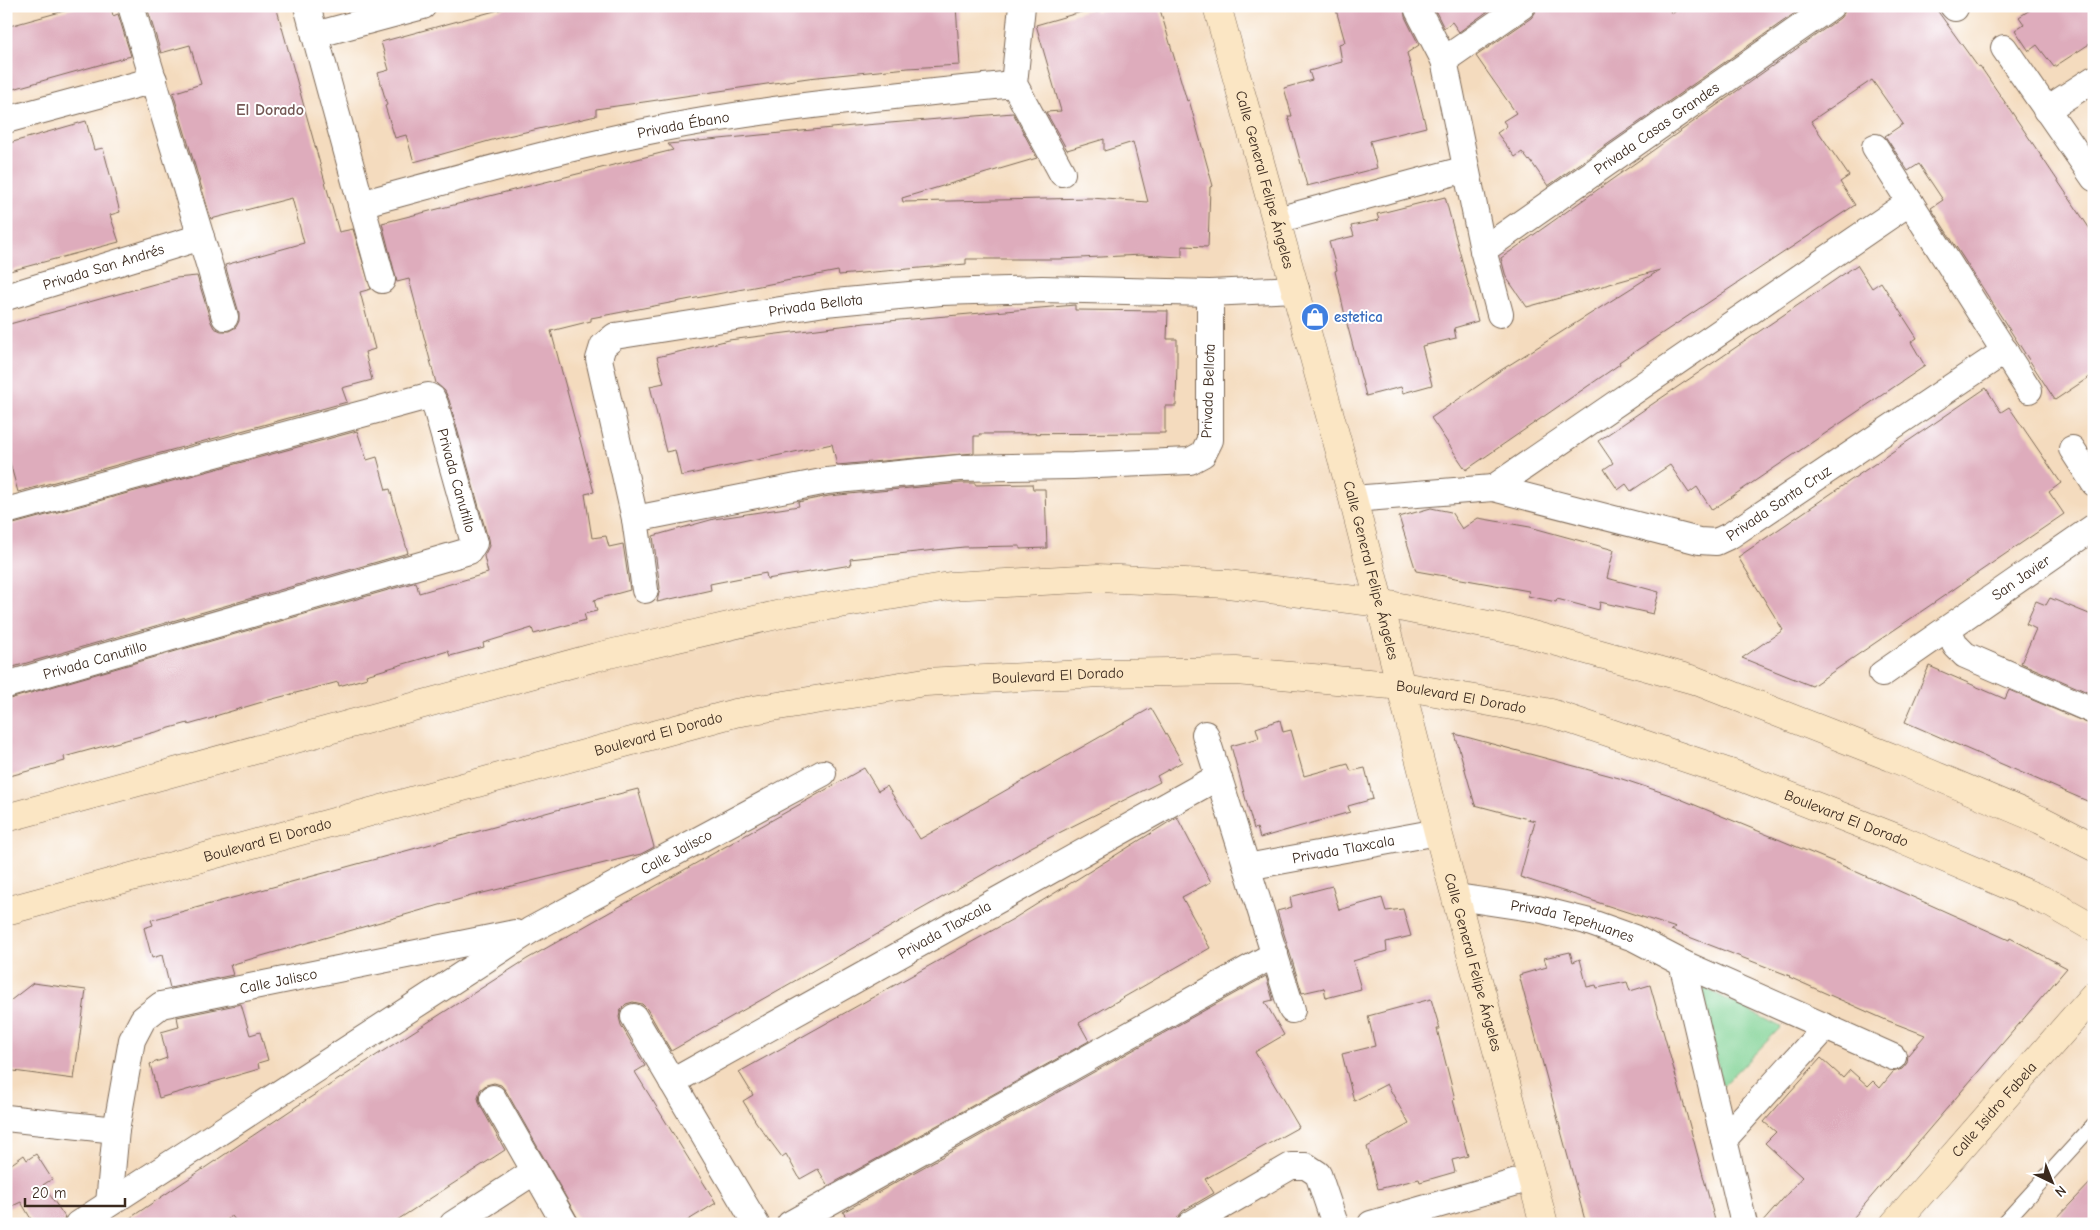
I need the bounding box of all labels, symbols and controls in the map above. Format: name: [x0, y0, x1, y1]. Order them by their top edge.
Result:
street label: Privada Casas Grandes: [1591, 78, 1723, 178]
street label: Calle General Felipe Ángeles: [1232, 88, 1298, 271]
district label: El Dorado: [236, 101, 304, 119]
street label: Privada Ébano: [636, 108, 731, 142]
street label: Privada San Andrés: [41, 240, 166, 294]
street label: Privada Bellota: [767, 290, 864, 321]
shop icon: estetica: [1300, 302, 1330, 332]
place label: estetica: [1334, 308, 1383, 326]
street label: Privada Bellota: [1197, 343, 1219, 439]
street label: Privada Canutillo: [433, 426, 480, 535]
street label: Privada Santa Cruz: [1723, 461, 1835, 545]
street label: Calle General Felipe Ángeles: [1339, 479, 1403, 662]
street label: San Javier: [1988, 551, 2054, 604]
street label: Privada Canutillo: [41, 637, 149, 683]
street label: Boulevard El Dorado: [992, 664, 1124, 688]
street label: Boulevard El Dorado: [1395, 677, 1528, 717]
street label: Boulevard El Dorado: [592, 708, 724, 760]
street label: Boulevard El Dorado: [1782, 786, 1911, 851]
street label: Boulevard El Dorado: [201, 814, 334, 866]
street label: Calle Jalisco: [637, 825, 715, 878]
street label: Privada Tlaxcala: [1291, 831, 1396, 868]
street label: Calle General Felipe Ángeles: [1441, 871, 1506, 1053]
street label: Privada Tepehuanes: [1509, 896, 1636, 946]
street label: Privada Tlaxcala: [895, 897, 994, 963]
street label: Calle Jalisco: [238, 964, 319, 998]
street label: Calle Isidro Fabela: [1948, 1058, 2040, 1161]
north arrow: [2028, 1158, 2078, 1208]
scale bar: [25, 1175, 125, 1207]
text: N: [2051, 1182, 2070, 1200]
text: 20 m: [32, 1184, 66, 1202]

